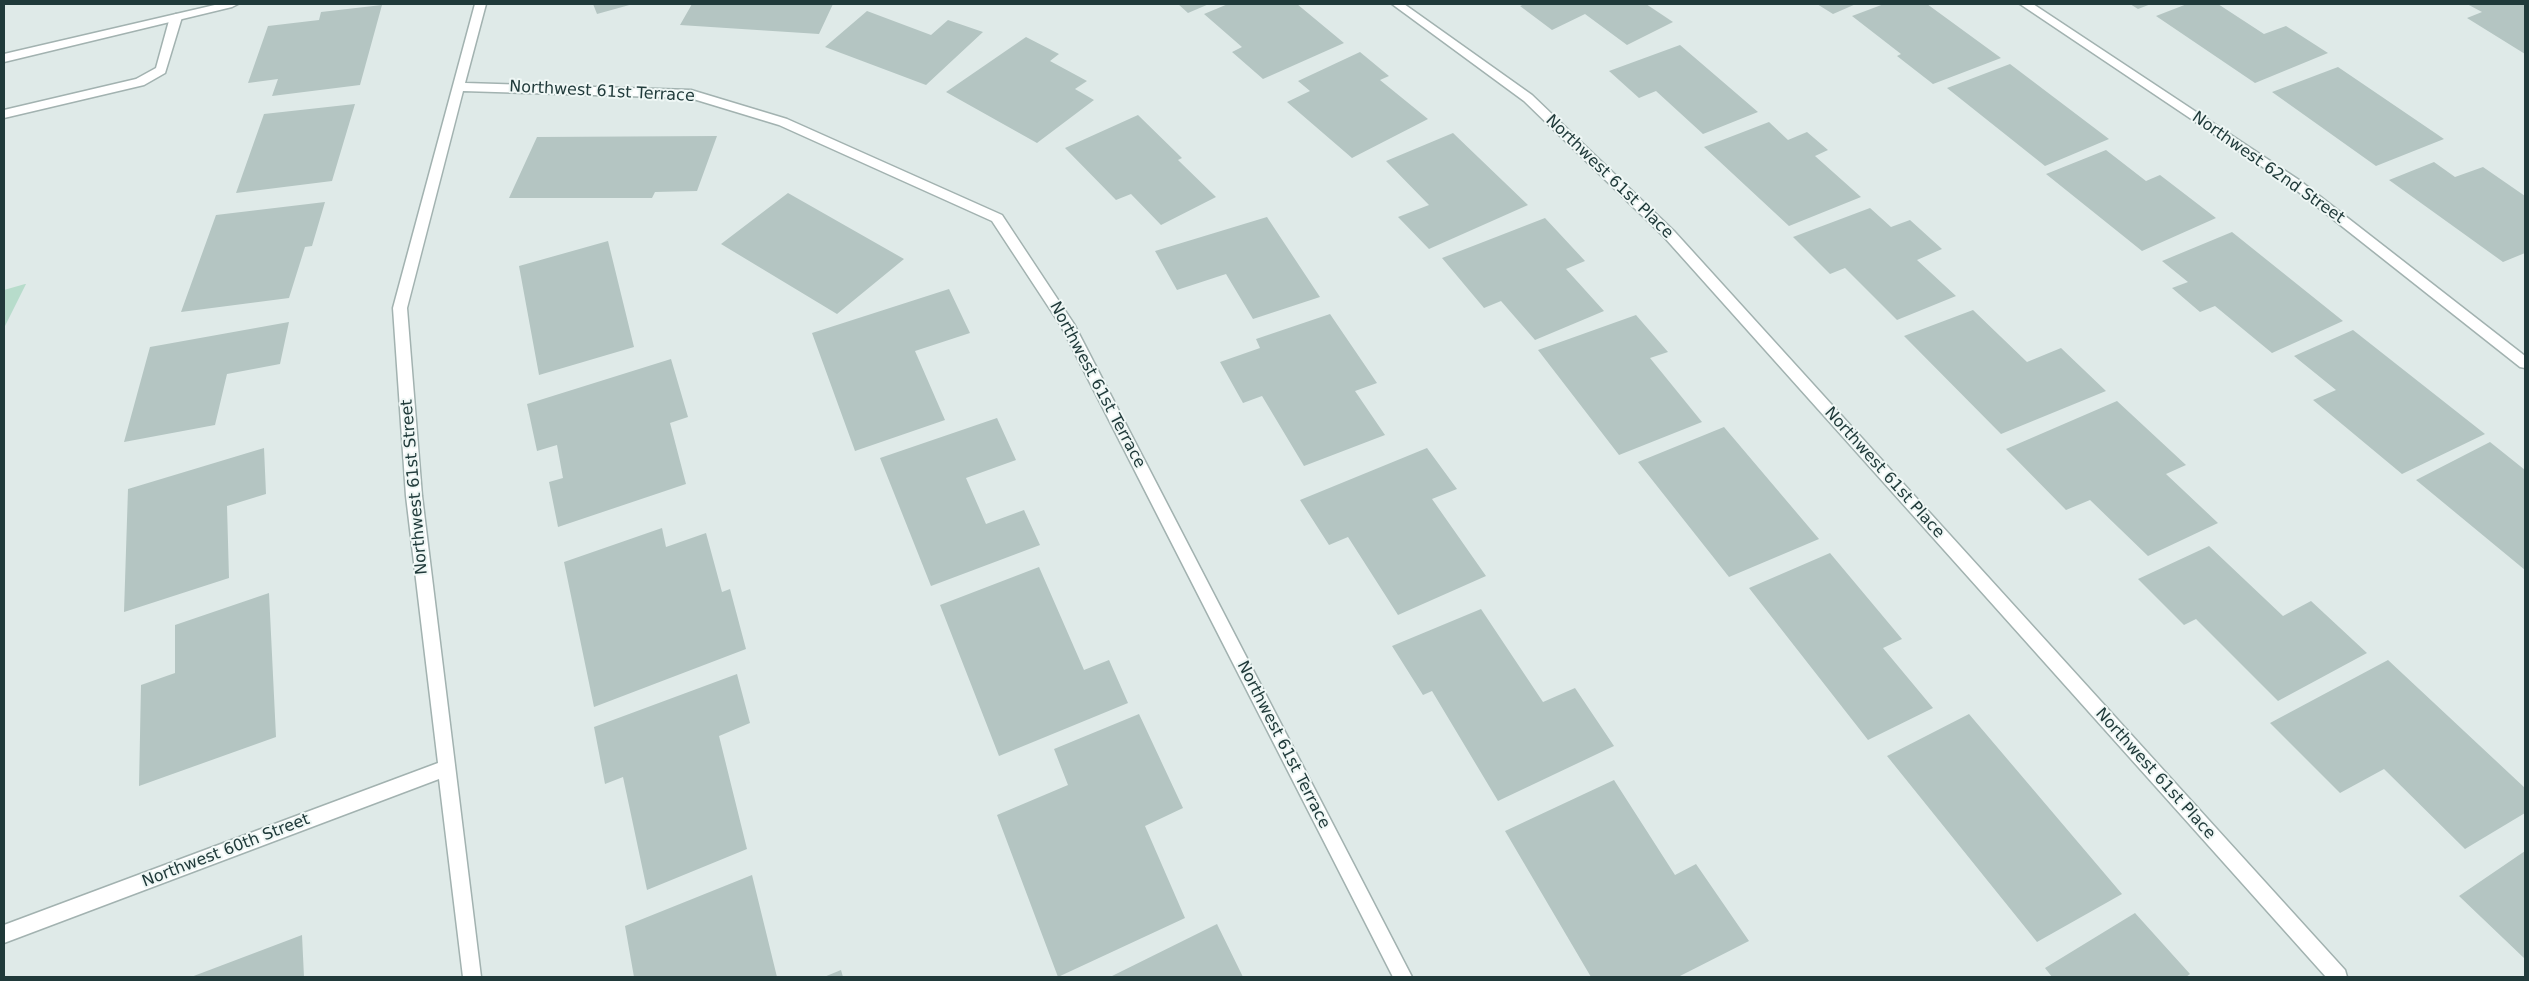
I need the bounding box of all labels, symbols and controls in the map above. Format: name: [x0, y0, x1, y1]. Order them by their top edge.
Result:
street label: Northwest 61st Terrace: [509, 78, 695, 106]
street label: Northwest 62nd Street: [2188, 108, 2348, 228]
street label: Northwest 61st Place: [1541, 111, 1677, 243]
street label: Northwest 61st Terrace: [1045, 299, 1149, 471]
street label: Northwest 61st Street: [398, 398, 432, 576]
street label: Northwest 61st Place: [1820, 403, 1948, 543]
street label: Northwest 61st Terrace: [1232, 658, 1334, 832]
street label: Northwest 61st Place: [2091, 704, 2219, 844]
street label: Northwest 60th Street: [140, 810, 312, 892]

